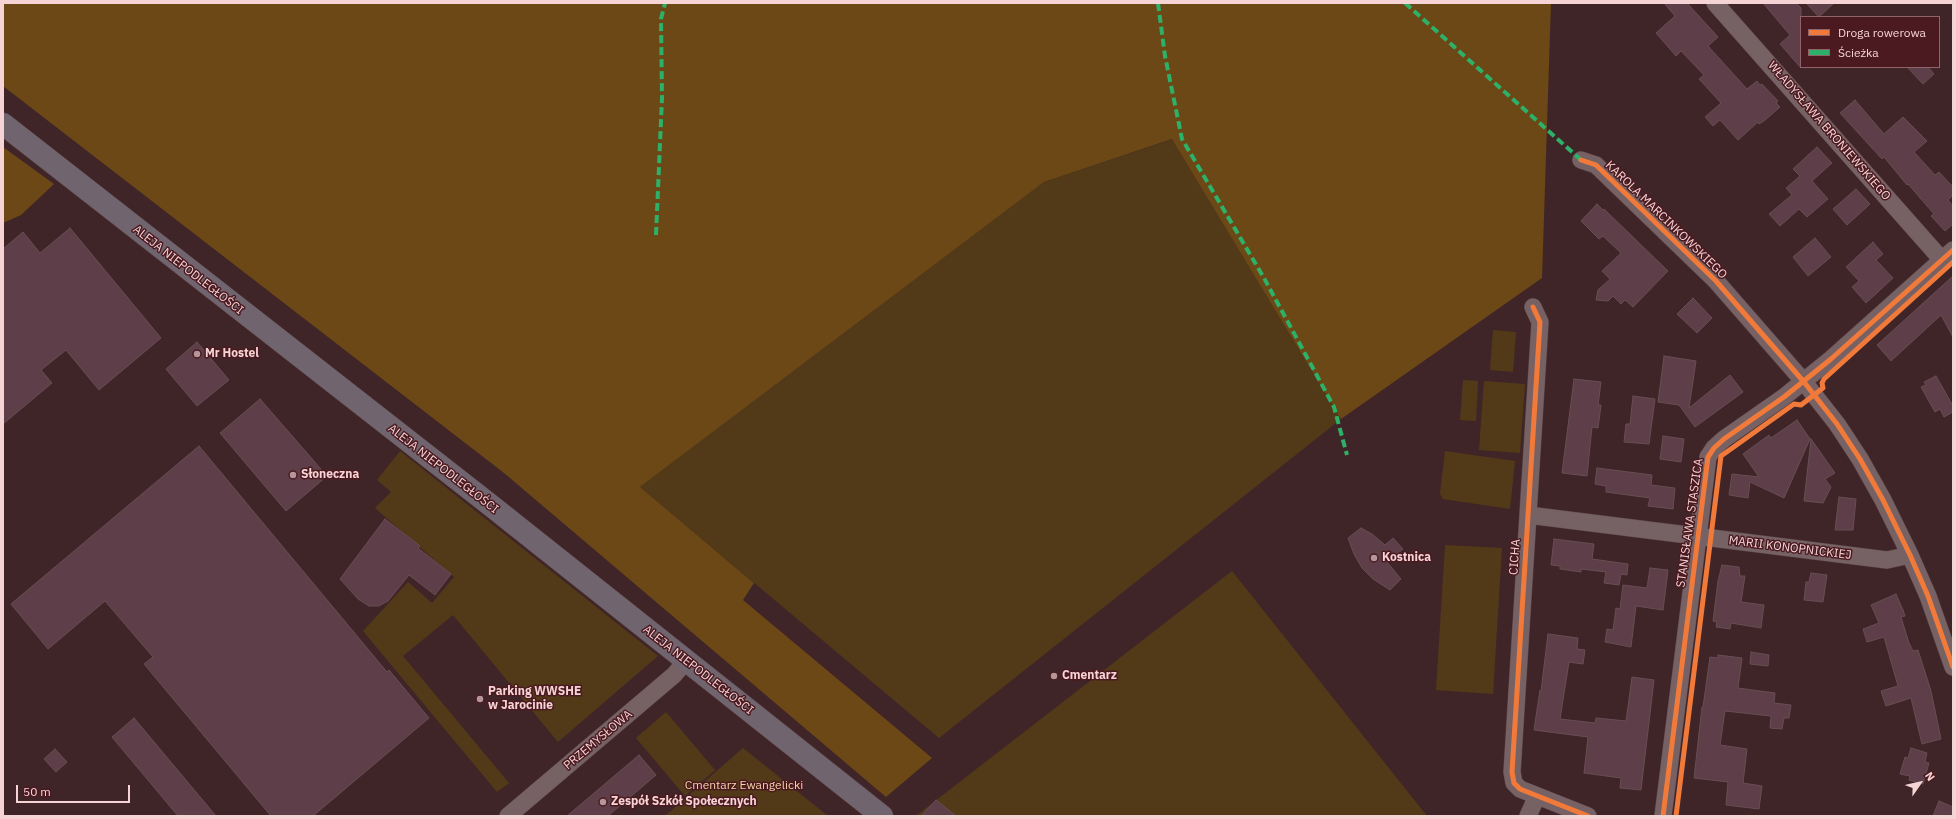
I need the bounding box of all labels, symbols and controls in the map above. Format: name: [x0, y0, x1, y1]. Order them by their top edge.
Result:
legend: [1800, 16, 1940, 68]
text: Droga rowerowa: [1838, 25, 1926, 40]
text: Ścieżka: [1838, 45, 1879, 60]
street label: WŁADYSŁAWA BRONIEWSKIEGO: [1765, 59, 1893, 203]
street label: KAROLA MARCINKOWSKIEGO: [1602, 158, 1730, 282]
street label: ALEJA NIEPODLEGŁOŚCI: [130, 222, 246, 318]
place label: Mr Hostel: [205, 347, 259, 361]
marker: Mr Hostel: [192, 349, 202, 359]
street label: ALEJA NIEPODLEGŁOŚCI: [385, 421, 501, 517]
street label: STANISŁAWA STASZICA: [1674, 457, 1706, 589]
place label: Słoneczna: [301, 468, 359, 482]
marker: Słoneczna: [288, 470, 298, 480]
street label: MARII KONOPNICKIEJ: [1728, 533, 1852, 563]
street label: CICHA: [1507, 539, 1523, 575]
place label: Kostnica: [1382, 551, 1431, 565]
marker: Kostnica: [1369, 553, 1379, 563]
street label: ALEJA NIEPODLEGŁOŚCI: [640, 622, 756, 718]
place label: Cmentarz: [1062, 669, 1117, 683]
marker: Cmentarz: [1049, 671, 1059, 681]
place label: Parking WWSHE w Jarocinie: [488, 685, 581, 713]
marker: Parking WWSHE w Jarocinie: [475, 694, 485, 704]
street label: PRZEMYSŁOWA: [561, 707, 635, 773]
north arrow: [1900, 763, 1940, 803]
text: N: [1922, 769, 1938, 784]
scale bar: [18, 777, 132, 803]
park label: Cmentarz Ewangelicki: [685, 779, 803, 793]
text: 50 m: [23, 784, 51, 799]
place label: Zespół Szkół Społecznych: [611, 795, 757, 809]
marker: Zespół Szkół Społecznych: [598, 797, 608, 807]

